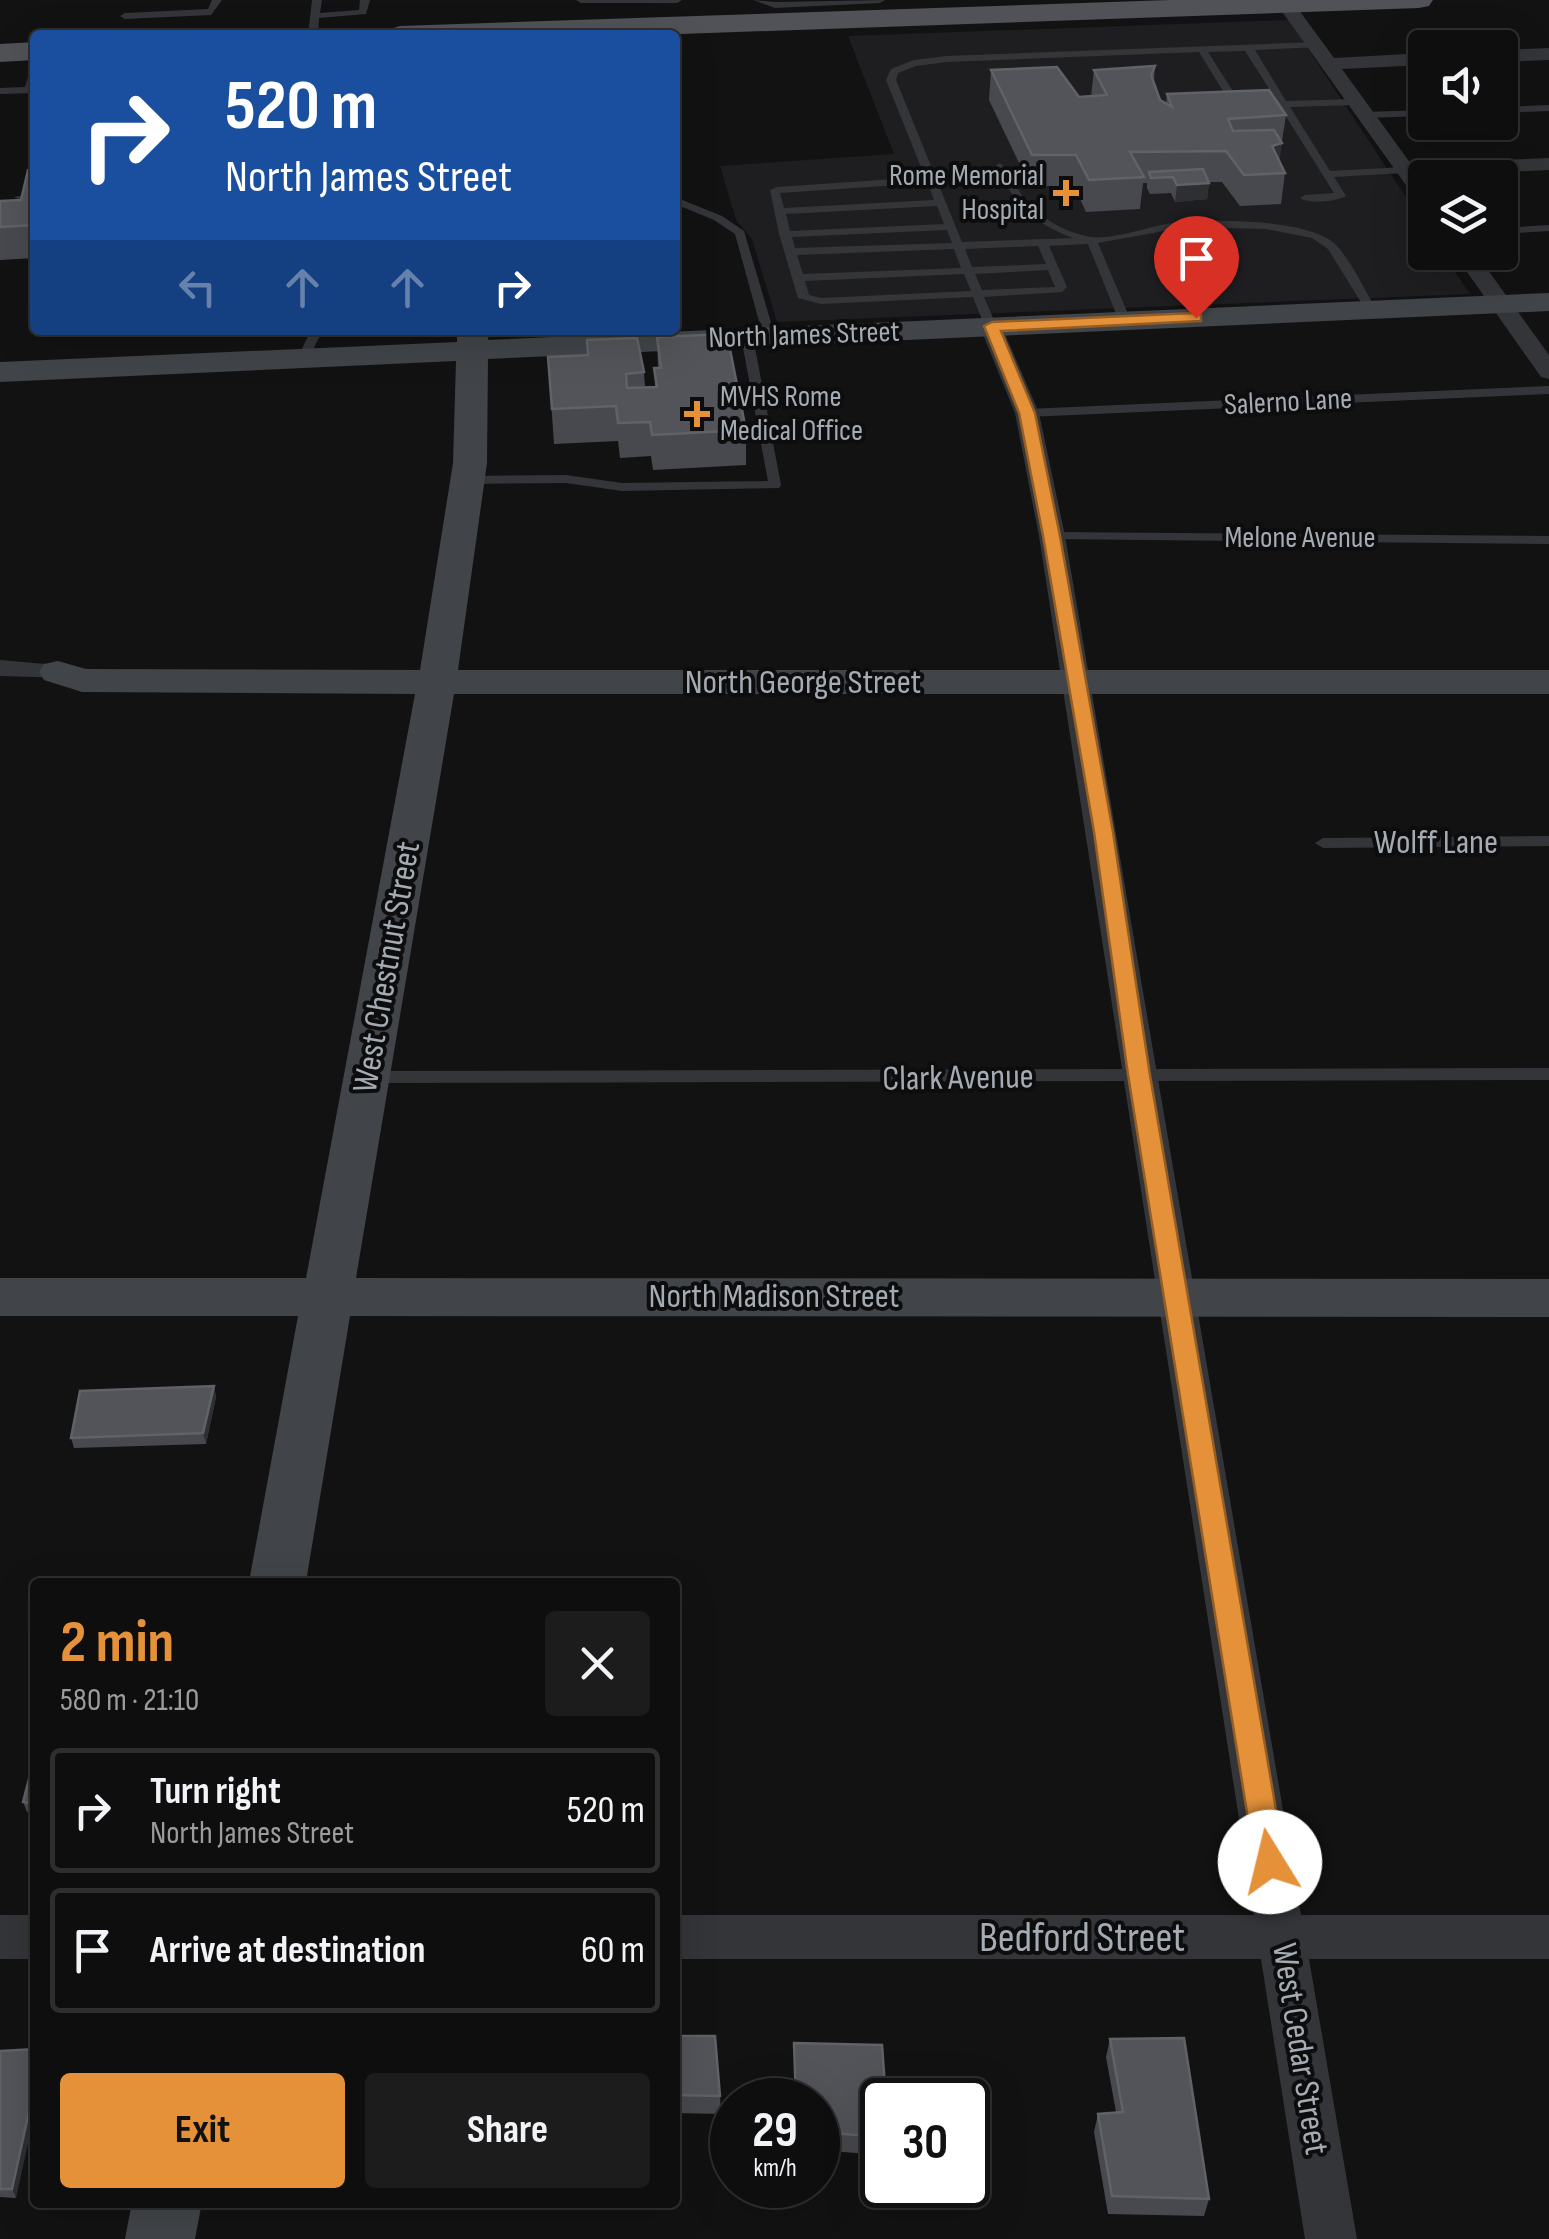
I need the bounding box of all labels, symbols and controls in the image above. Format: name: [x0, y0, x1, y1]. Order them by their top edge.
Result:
map controls: [1408, 30, 1518, 270]
button: sound: [1408, 30, 1518, 140]
text: 520 m: [225, 65, 377, 149]
icon: right: [60, 70, 190, 200]
text: North James Street: [225, 150, 512, 205]
place label: Rome Memorial Hospital: [889, 158, 1044, 228]
button: layers: [1408, 160, 1518, 270]
marker: Rome Memorial Hospital: [1053, 180, 1079, 206]
pin: [1154, 216, 1239, 319]
icon: arrive: [1169, 231, 1224, 286]
icon: left: [170, 260, 225, 315]
icon: ahead: [275, 260, 330, 315]
icon: ahead: [380, 260, 435, 315]
icon: right: [485, 260, 540, 315]
street label: North James Street: [708, 314, 900, 356]
place label: MVHS Rome Medical Office: [720, 379, 863, 449]
street label: Salerno Lane: [1223, 381, 1353, 423]
marker: MVHS Rome Medical Office: [684, 401, 710, 427]
street label: Melone Avenue: [1225, 520, 1375, 556]
street label: North George Street: [685, 661, 921, 704]
street label: Wolff Lane: [1374, 821, 1498, 864]
street label: West Chestnut Street: [344, 838, 430, 1096]
street label: Clark Avenue: [882, 1055, 1034, 1101]
street label: North Madison Street: [649, 1275, 899, 1318]
text: 2 min: [60, 1607, 174, 1679]
button: close: [545, 1611, 650, 1716]
text: 580 m · 21:10: [60, 1681, 199, 1720]
text: Turn right: [150, 1769, 281, 1814]
icon: right: [65, 1783, 120, 1838]
text: 520 m: [567, 1788, 645, 1833]
position arrow: [1218, 1810, 1322, 1914]
text: North James Street: [150, 1814, 354, 1853]
street label: Bedford Street: [979, 1913, 1185, 1964]
icon: arrive: [65, 1923, 120, 1978]
text: Arrive at destination: [150, 1928, 425, 1973]
text: 60 m: [581, 1928, 645, 1973]
street label: West Cedar Street: [1262, 1940, 1338, 2158]
button: Exit: [60, 2073, 345, 2188]
button: Share: [365, 2073, 650, 2188]
speed limit sign: 30: [860, 2078, 990, 2208]
text: 29: [752, 2101, 798, 2161]
text: km/h: [753, 2153, 797, 2184]

